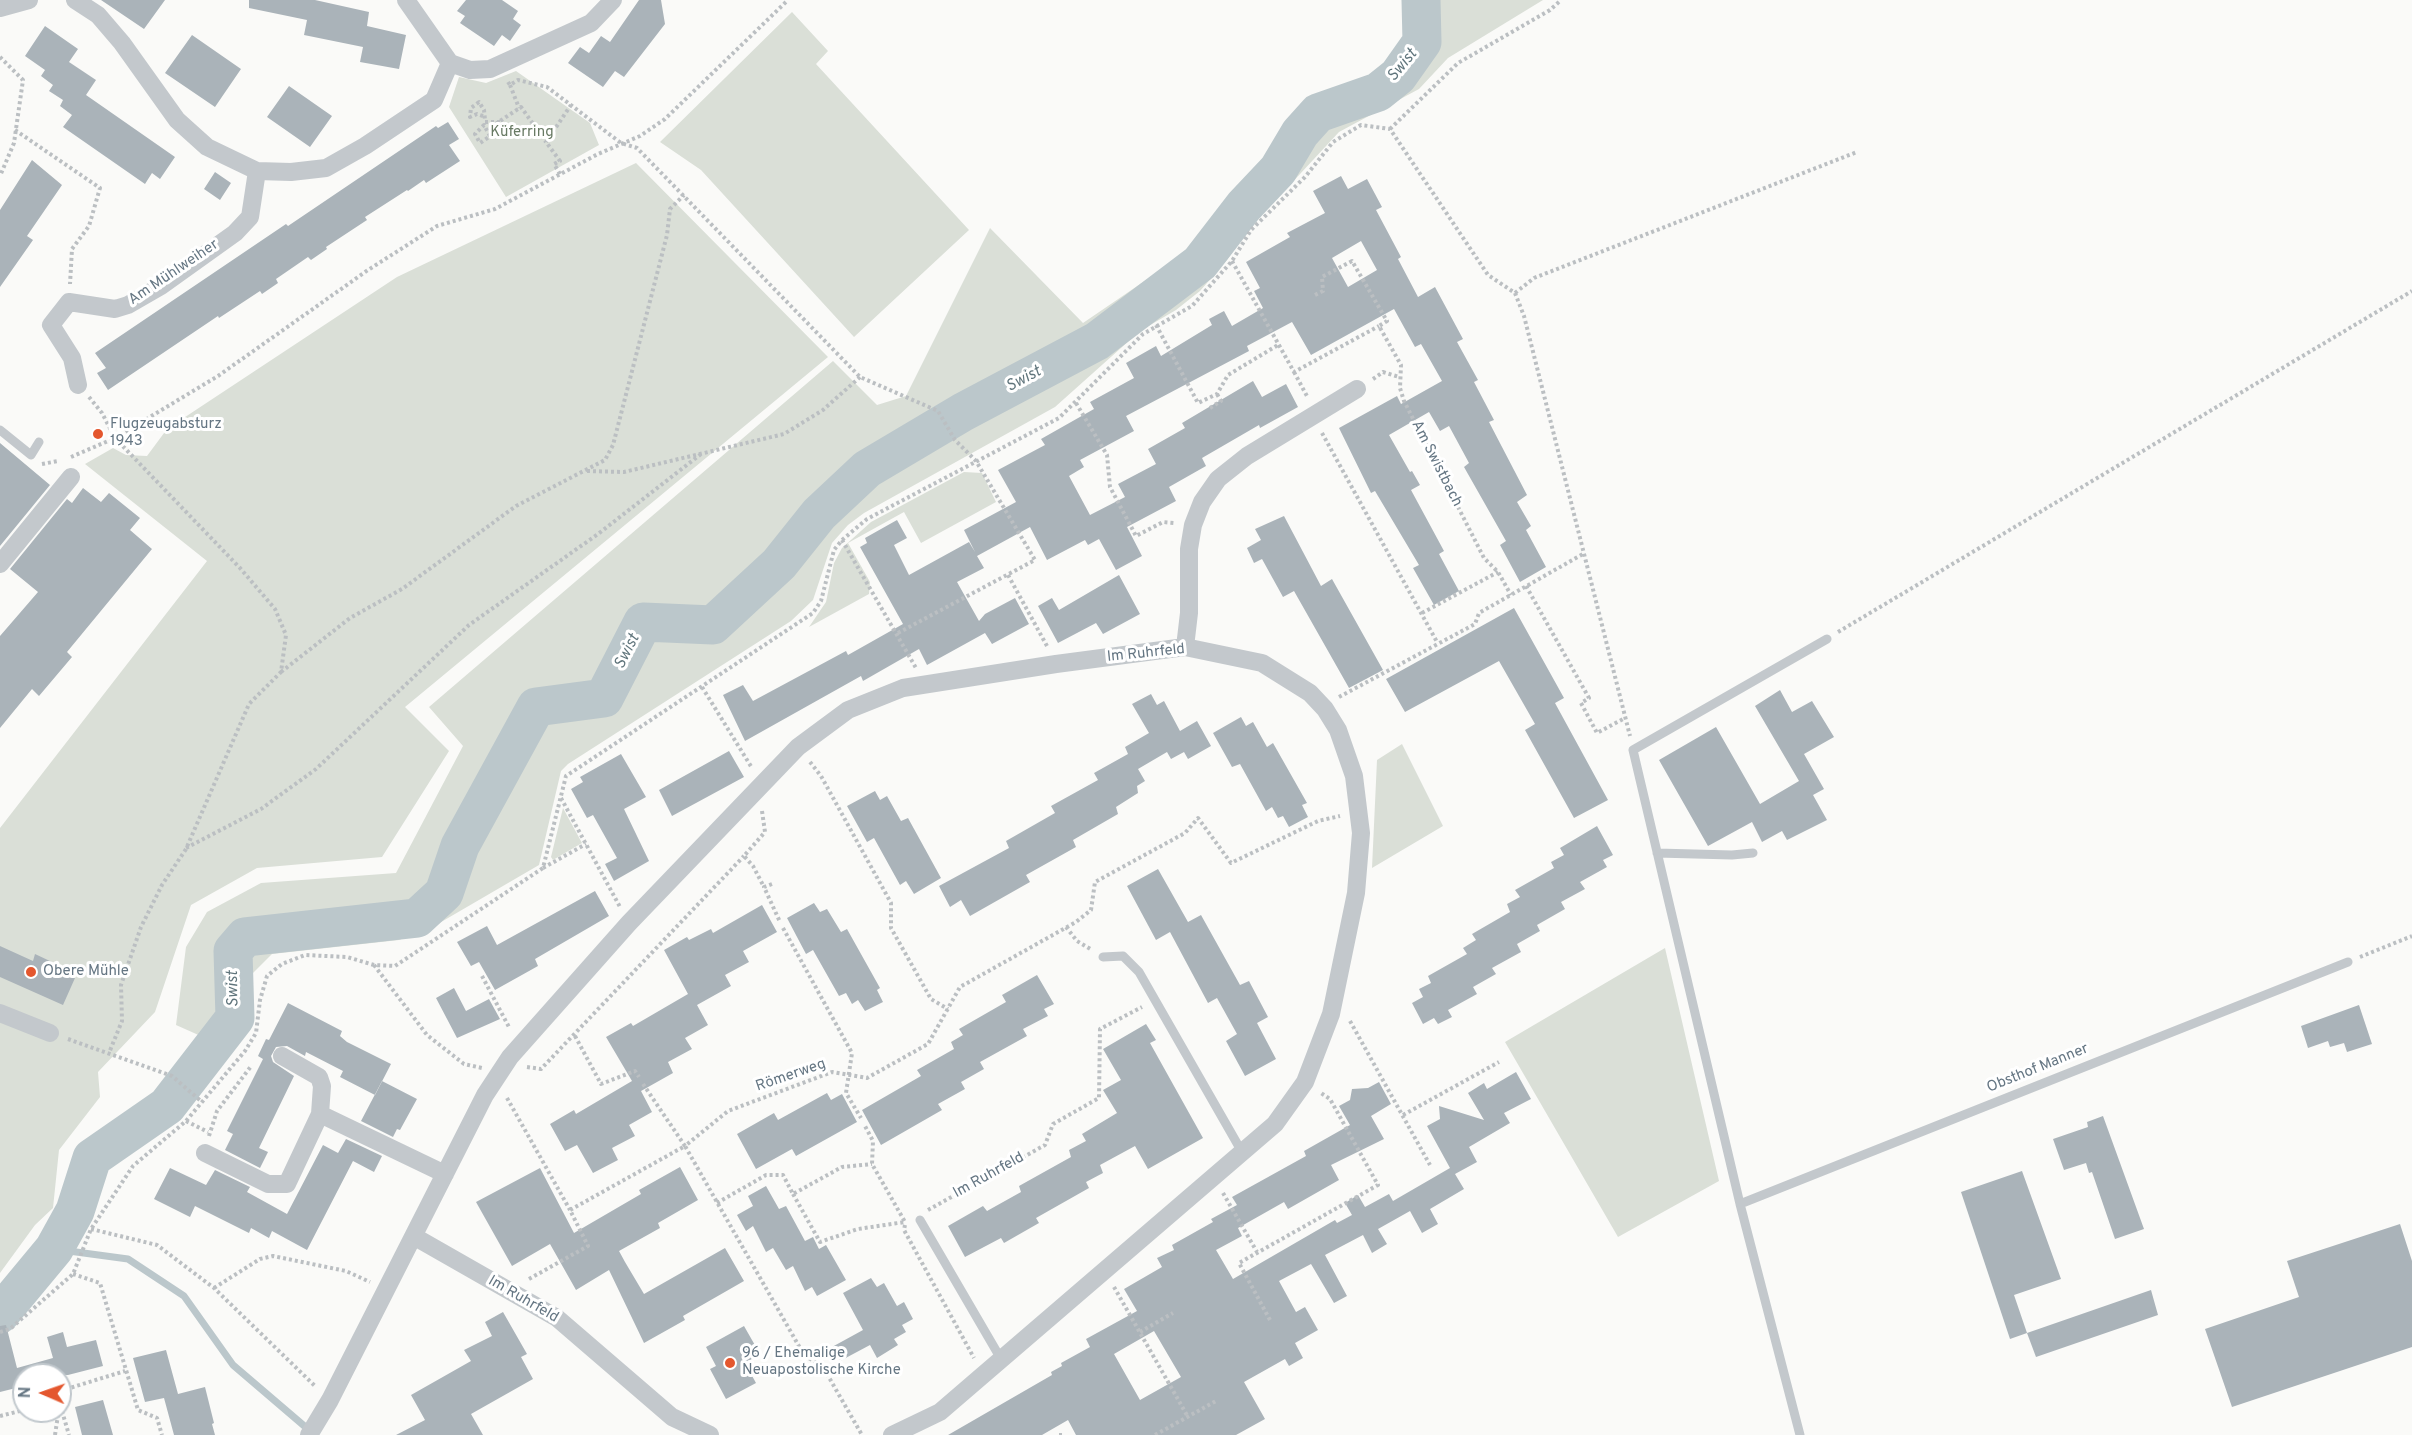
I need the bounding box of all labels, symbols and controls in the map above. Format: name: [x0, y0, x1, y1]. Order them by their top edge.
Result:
water label: Swist: [1384, 46, 1422, 86]
park label: Küferring: [490, 124, 554, 142]
street label: Am Mühlweiher: [126, 236, 222, 310]
water label: Swist: [1003, 363, 1045, 397]
place label: Flugzeugabsturz 1943: [110, 416, 222, 451]
street label: Am Swistbach: [1407, 418, 1465, 510]
marker: Flugzeugabsturz 1943: [91, 427, 105, 441]
water label: Swist: [611, 631, 645, 673]
street label: Im Ruhrfeld: [1106, 641, 1186, 667]
place label: Obere Mühle: [43, 963, 129, 981]
marker: Obere Mühle: [24, 965, 38, 979]
water label: Swist: [224, 971, 244, 1007]
street label: Obsthof Manner: [1985, 1040, 2091, 1098]
street label: Römerweg: [754, 1056, 828, 1096]
street label: Im Ruhrfeld: [950, 1149, 1028, 1203]
street label: Im Ruhrfeld: [485, 1273, 561, 1327]
place label: 96 / Ehemalige Neuapostolische Kirche: [742, 1345, 901, 1380]
marker: 96 / Ehemalige Neuapostolische Kirche: [723, 1356, 737, 1370]
north arrow: [12, 1363, 72, 1423]
text: N: [16, 1386, 36, 1399]

